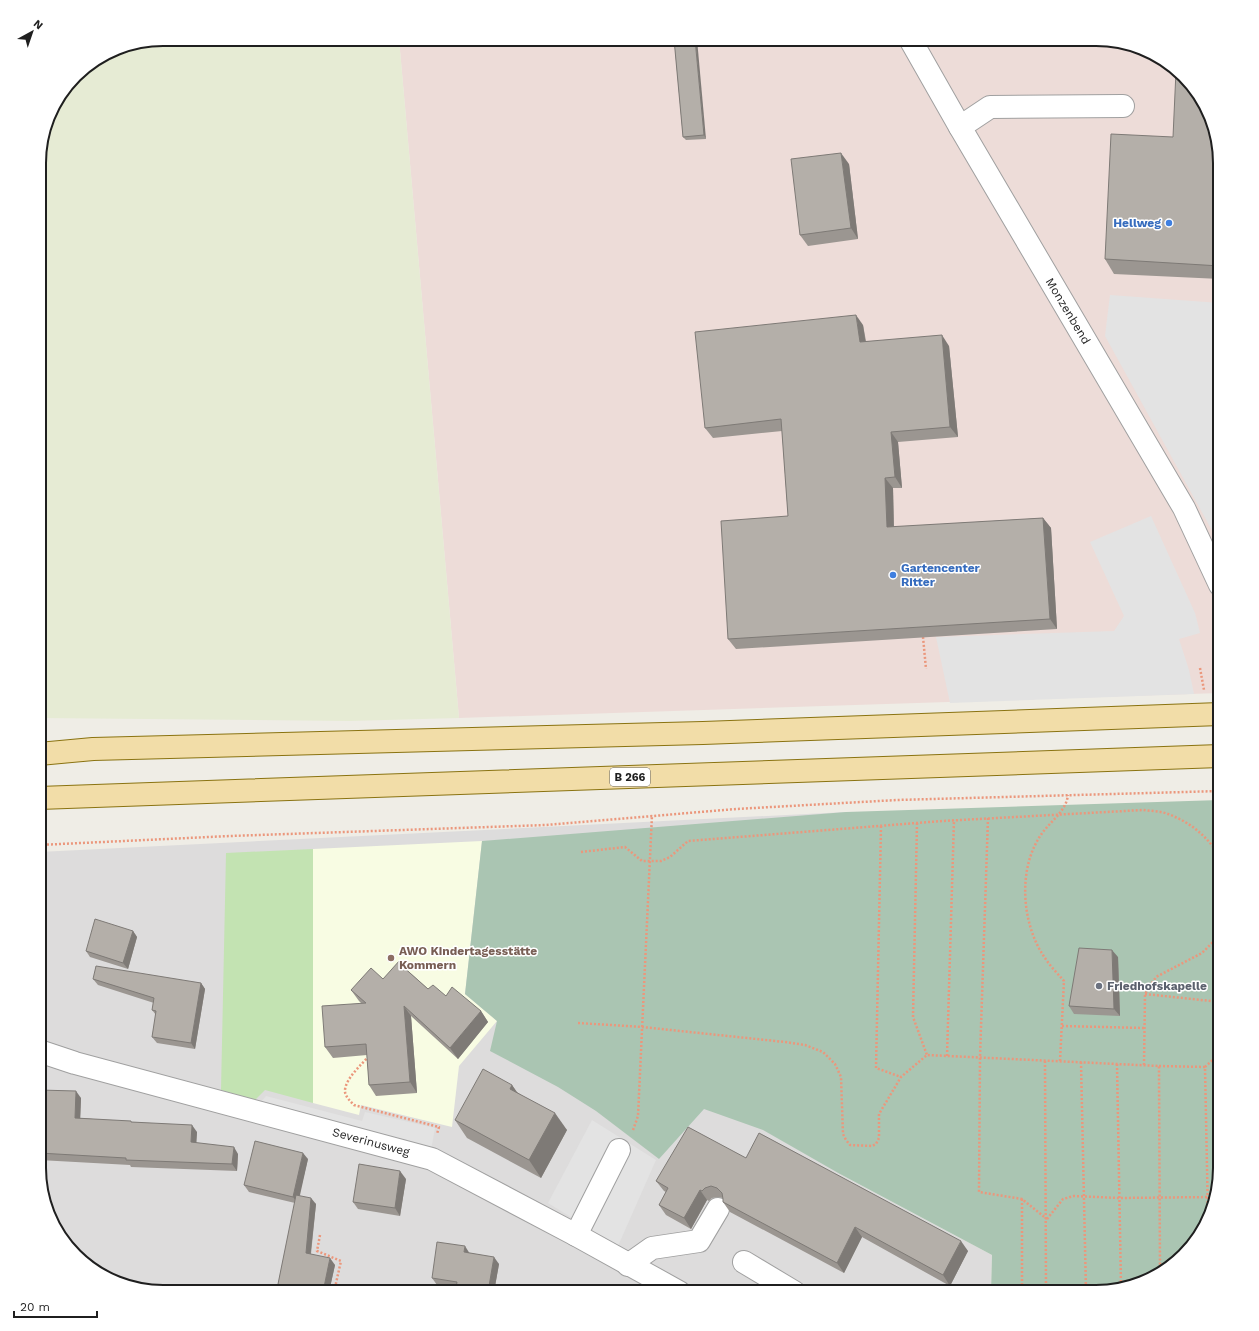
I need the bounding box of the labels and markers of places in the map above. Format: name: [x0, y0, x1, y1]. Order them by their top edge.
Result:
place label: Hellweg: [1113, 216, 1161, 230]
marker: Hellweg: [1164, 218, 1174, 228]
place label: Gartencenter Ritter: [901, 561, 981, 589]
marker: Gartencenter Ritter: [888, 570, 898, 580]
place label: AWO Kindertagesstätte Kommern: [399, 944, 537, 972]
marker: AWO Kindertagesstätte Kommern: [386, 953, 396, 963]
place label: Friedhofskapelle: [1107, 979, 1207, 993]
marker: Friedhofskapelle: [1094, 981, 1104, 991]

